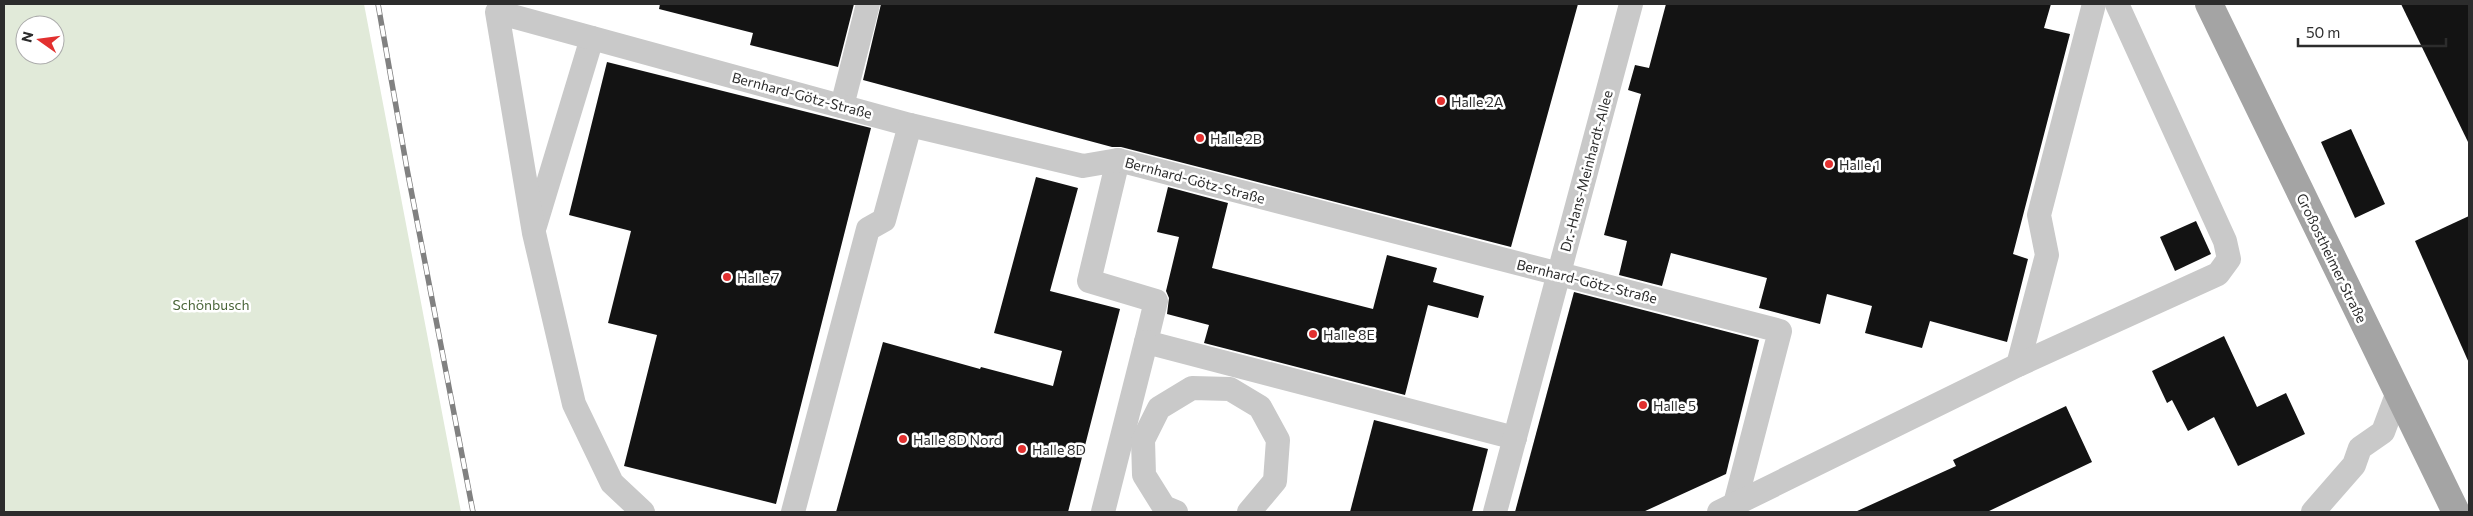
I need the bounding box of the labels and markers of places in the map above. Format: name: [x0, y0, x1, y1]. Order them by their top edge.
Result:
place label: Halle 2A: [1451, 93, 1504, 110]
marker: Halle 2A: [1435, 95, 1447, 107]
place label: Halle 2B: [1210, 130, 1262, 147]
marker: Halle 2B: [1194, 132, 1206, 144]
place label: Halle 1: [1839, 156, 1880, 173]
marker: Halle 1: [1823, 158, 1835, 170]
place label: Halle 7: [737, 269, 779, 286]
marker: Halle 7: [721, 271, 733, 283]
place label: Halle 8E: [1323, 326, 1375, 343]
marker: Halle 8E: [1307, 328, 1319, 340]
place label: Halle 5: [1653, 397, 1696, 414]
marker: Halle 5: [1637, 399, 1649, 411]
place label: Halle 8D Nord: [913, 431, 1002, 448]
marker: Halle 8D Nord: [897, 433, 909, 445]
place label: Halle 8D: [1032, 441, 1086, 458]
marker: Halle 8D: [1016, 443, 1028, 455]

